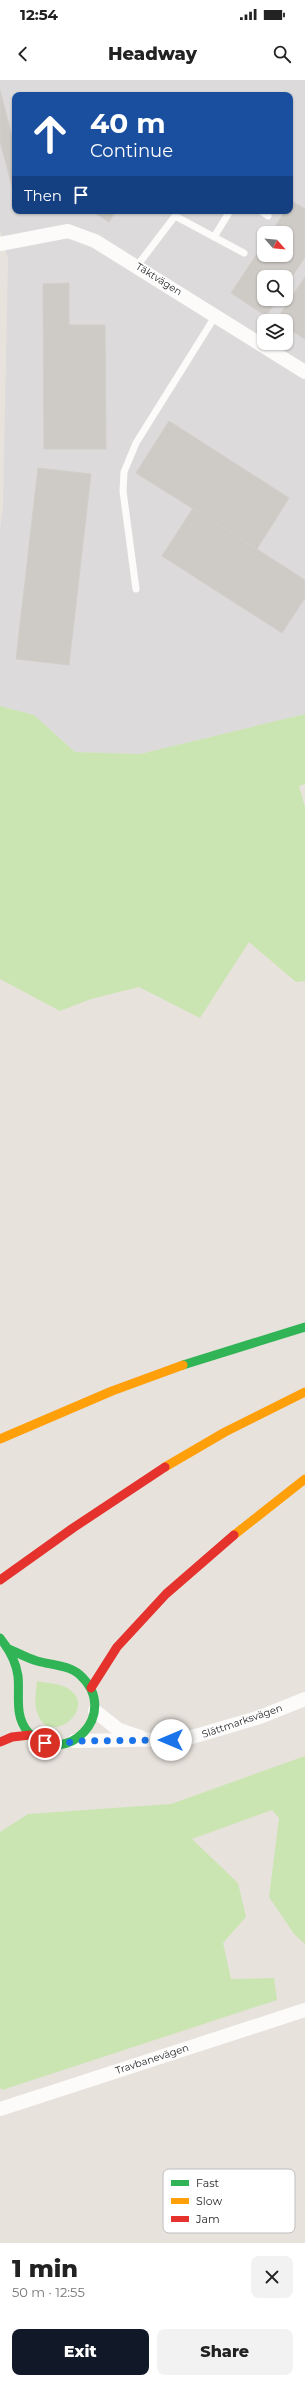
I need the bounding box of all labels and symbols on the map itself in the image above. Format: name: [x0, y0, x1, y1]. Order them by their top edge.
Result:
north arrow: [257, 226, 293, 262]
street label: Täktvägen: [133, 260, 185, 298]
street label: Slättmarksvägen: [200, 1701, 284, 1741]
position arrow: [150, 1719, 192, 1761]
pin: [28, 1726, 62, 1760]
street label: Travbanevägen: [114, 2041, 190, 2077]
legend: [163, 2169, 295, 2233]
text: Fast: [196, 2176, 220, 2190]
text: Slow: [196, 2194, 222, 2208]
text: Jam: [195, 2212, 220, 2226]

